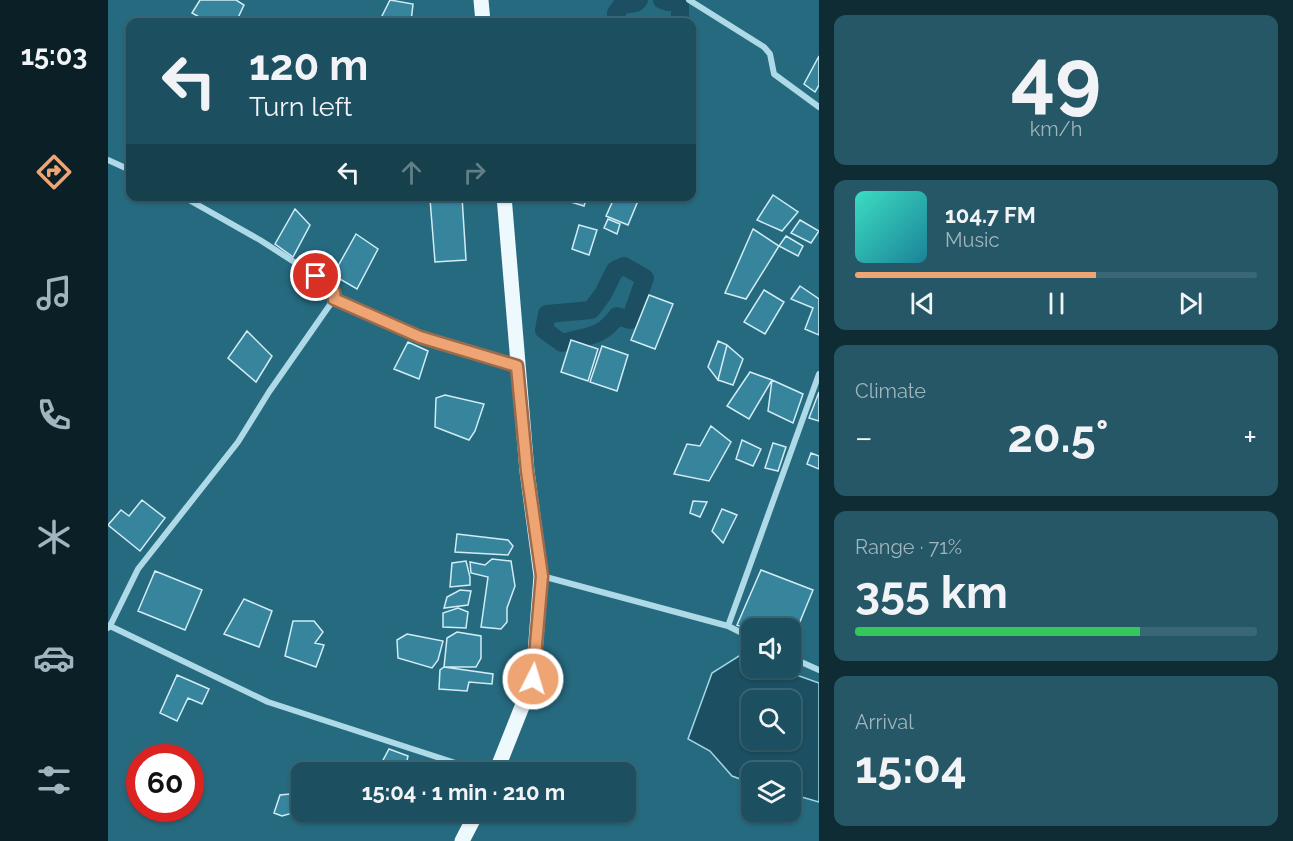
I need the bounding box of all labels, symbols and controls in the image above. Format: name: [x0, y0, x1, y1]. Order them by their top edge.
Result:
text: 49: [1011, 32, 1101, 123]
text: 15:03: [21, 40, 87, 71]
text: 120 m: [249, 41, 368, 90]
icon: left: [150, 42, 228, 120]
text: Turn left: [249, 91, 352, 122]
text: km/h: [1030, 117, 1082, 141]
icon: directions: [33, 151, 75, 193]
icon: left: [332, 156, 365, 189]
icon: ahead: [395, 156, 428, 189]
icon: right: [458, 156, 491, 189]
text: 104.7 FM: [945, 202, 1036, 228]
text: Music: [945, 228, 999, 252]
pin: [290, 250, 341, 301]
icon: arrive: [299, 259, 332, 292]
icon: music: [33, 272, 75, 314]
icon: previous: [906, 287, 939, 320]
icon: pause: [1040, 287, 1073, 320]
icon: next: [1174, 287, 1207, 320]
text: Climate: [855, 379, 926, 403]
icon: phone: [33, 394, 75, 436]
text: 20.5°: [1008, 410, 1108, 463]
text: −: [855, 418, 873, 457]
text: +: [1243, 418, 1257, 457]
icon: climate: [33, 516, 75, 558]
text: Range · 71%: [855, 535, 962, 559]
text: 355 km: [855, 566, 1008, 619]
map controls: [741, 618, 801, 822]
button: sound: [741, 618, 801, 678]
icon: car: [33, 637, 75, 679]
position arrow: [501, 647, 565, 711]
button: search: [741, 690, 801, 750]
text: Arrival: [855, 710, 914, 734]
text: 15:04: [855, 741, 967, 794]
speed limit sign: 60: [126, 744, 204, 822]
icon: filters: [33, 759, 75, 801]
button: layers: [741, 762, 801, 822]
text: 15:04 · 1 min · 210 m: [362, 779, 565, 805]

